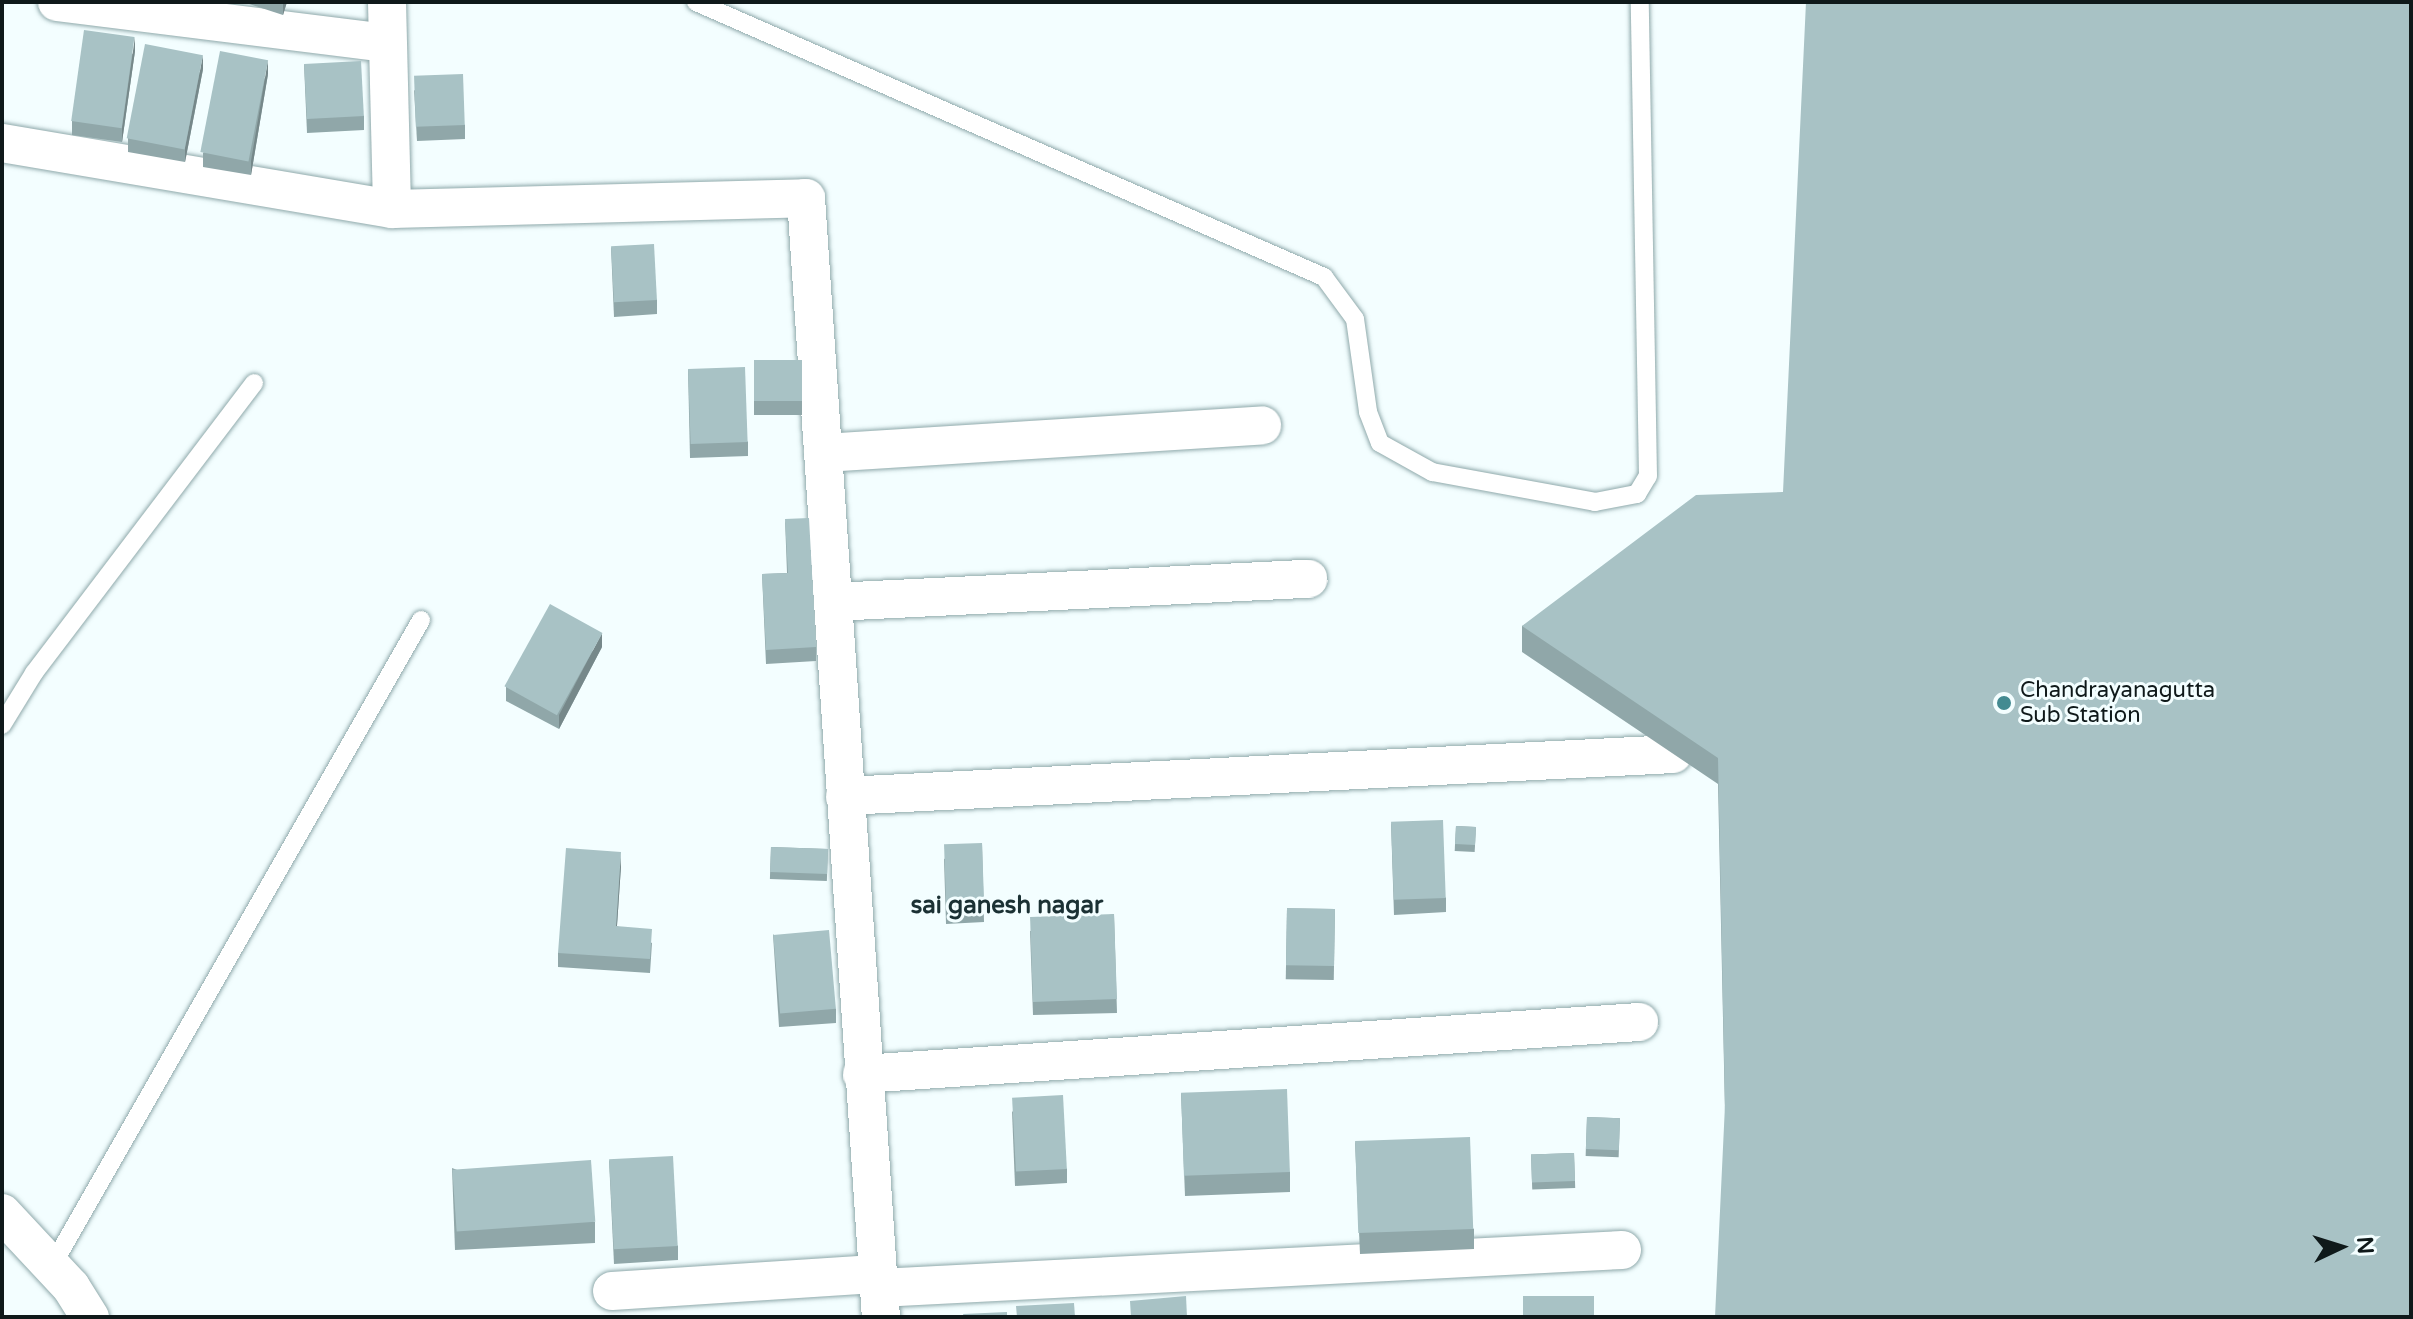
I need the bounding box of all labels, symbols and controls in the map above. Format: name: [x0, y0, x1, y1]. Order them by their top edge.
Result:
place label: Chandrayanagutta Sub Station: [2020, 677, 2215, 728]
marker: Chandrayanagutta Sub Station: [1995, 694, 2013, 712]
district label: sai ganesh nagar: [911, 892, 1103, 920]
north arrow: [2301, 1207, 2381, 1287]
text: N: [2351, 1236, 2379, 1255]

